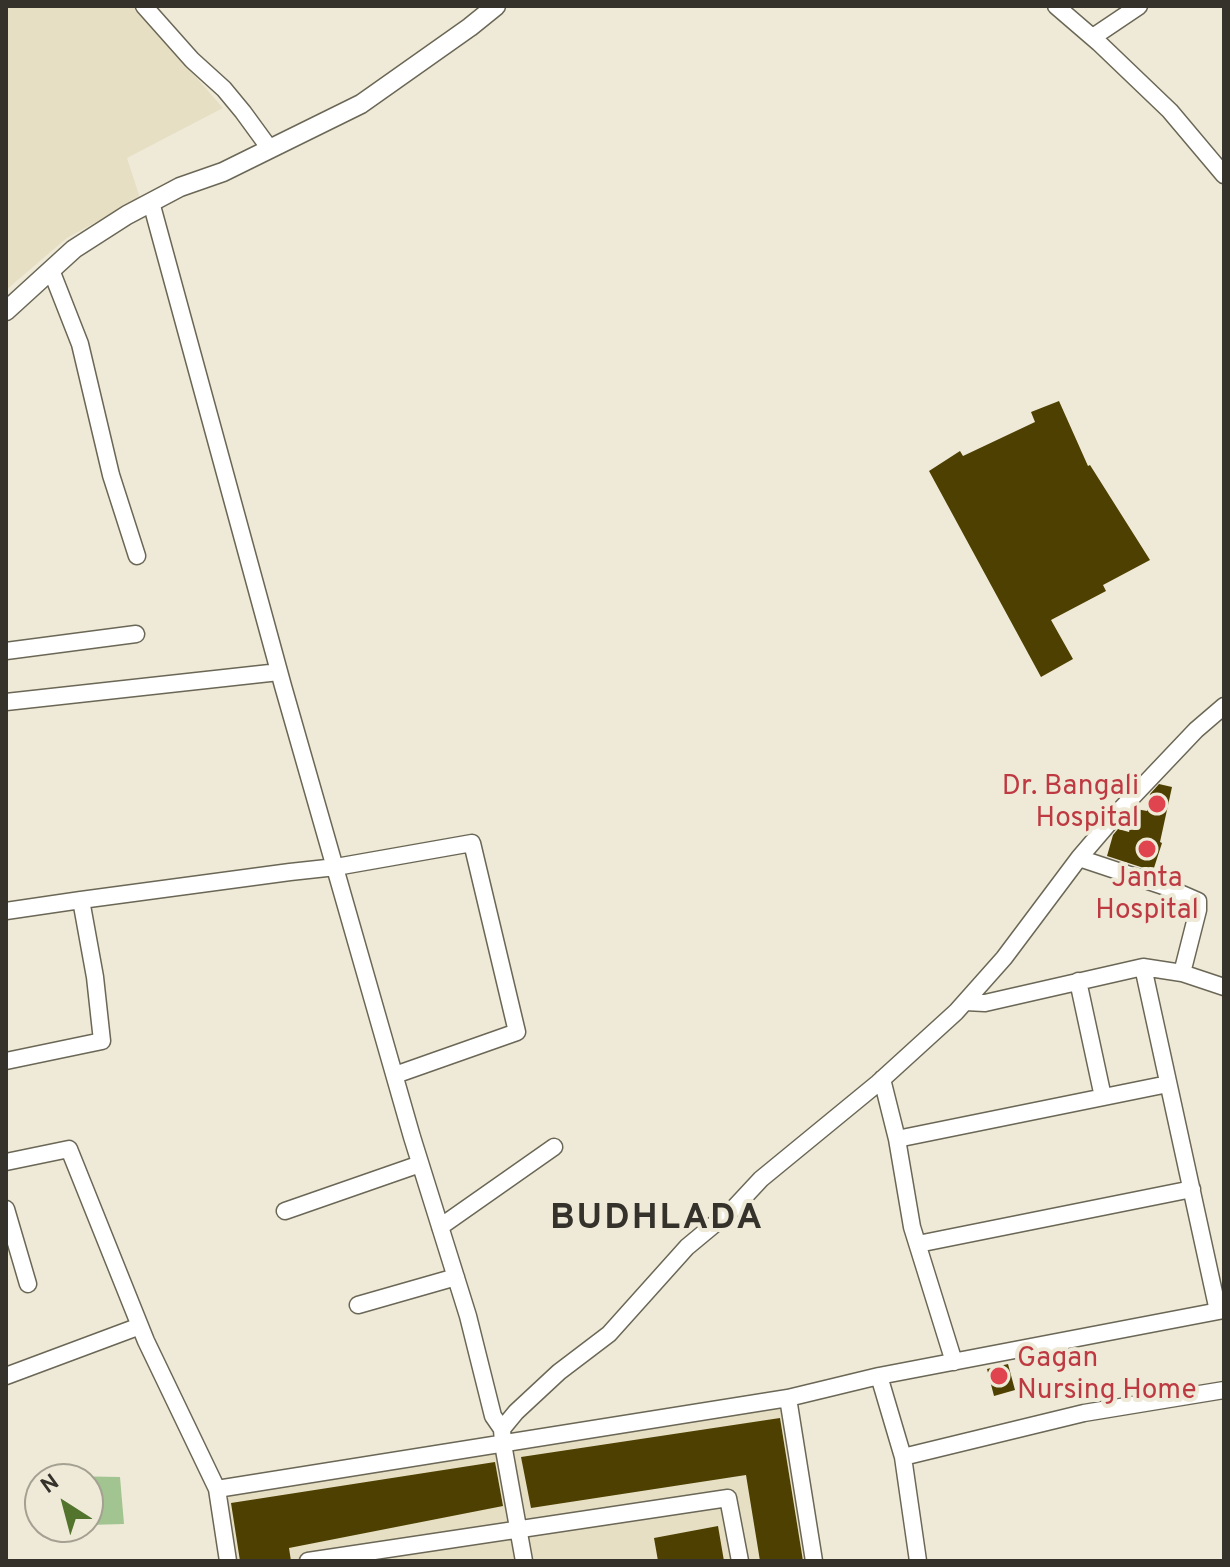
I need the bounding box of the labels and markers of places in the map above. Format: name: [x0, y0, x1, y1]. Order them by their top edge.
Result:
place label: Dr. Bangali Hospital: [1002, 771, 1139, 837]
marker: Dr. Bangali Hospital: [1146, 793, 1168, 815]
marker: Janta Hospital: [1136, 838, 1158, 860]
place label: Janta Hospital: [1095, 863, 1199, 929]
place label: Gagan Nursing Home: [1017, 1343, 1197, 1409]
marker: Gagan Nursing Home: [988, 1365, 1010, 1387]

